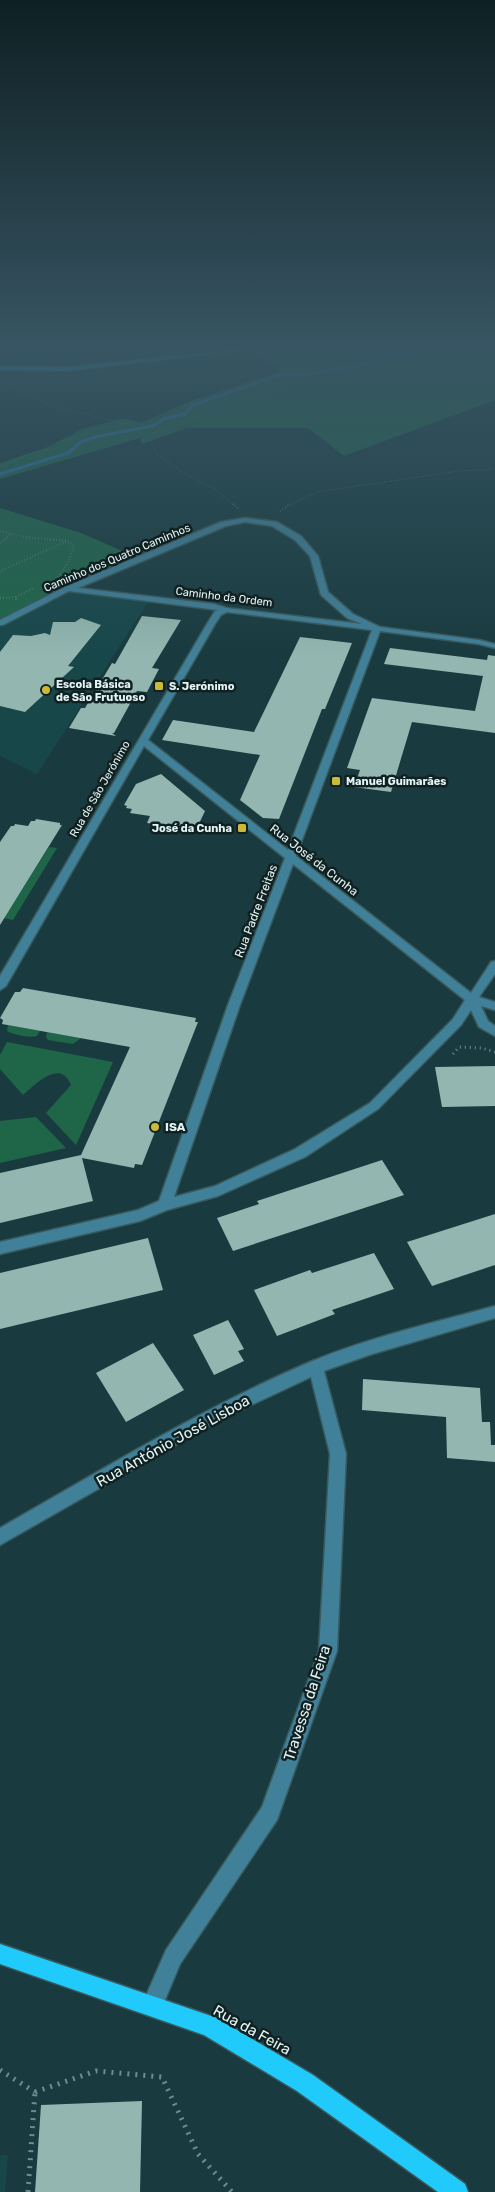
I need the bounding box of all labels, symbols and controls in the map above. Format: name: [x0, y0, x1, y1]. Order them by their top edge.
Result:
street label: Caminho dos Quatro Caminhos: [42, 521, 193, 595]
street label: Caminho da Ordem: [175, 585, 273, 609]
place label: Escola Básica de São Frutuoso: [56, 678, 145, 704]
marker: S. Jerónimo: [153, 680, 165, 692]
place label: S. Jerónimo: [169, 680, 235, 693]
marker: Escola Básica de São Frutuoso: [40, 684, 52, 696]
street label: Rua de São Jerónimo: [67, 739, 133, 839]
marker: Manuel Guimarães: [330, 775, 342, 787]
place label: Manuel Guimarães: [346, 775, 446, 788]
street label: Rua José da Cunha: [267, 821, 361, 899]
place label: José da Cunha: [152, 822, 232, 835]
marker: José da Cunha: [236, 822, 248, 834]
street label: Rua Padre Freitas: [232, 863, 280, 959]
place label: ISA: [165, 1120, 186, 1134]
marker: ISA: [149, 1121, 161, 1133]
street label: Rua António José Lisboa: [93, 1391, 253, 1491]
street label: Travessa da Feira: [280, 1643, 334, 1763]
street label: Rua da Feira: [210, 2001, 294, 2059]

